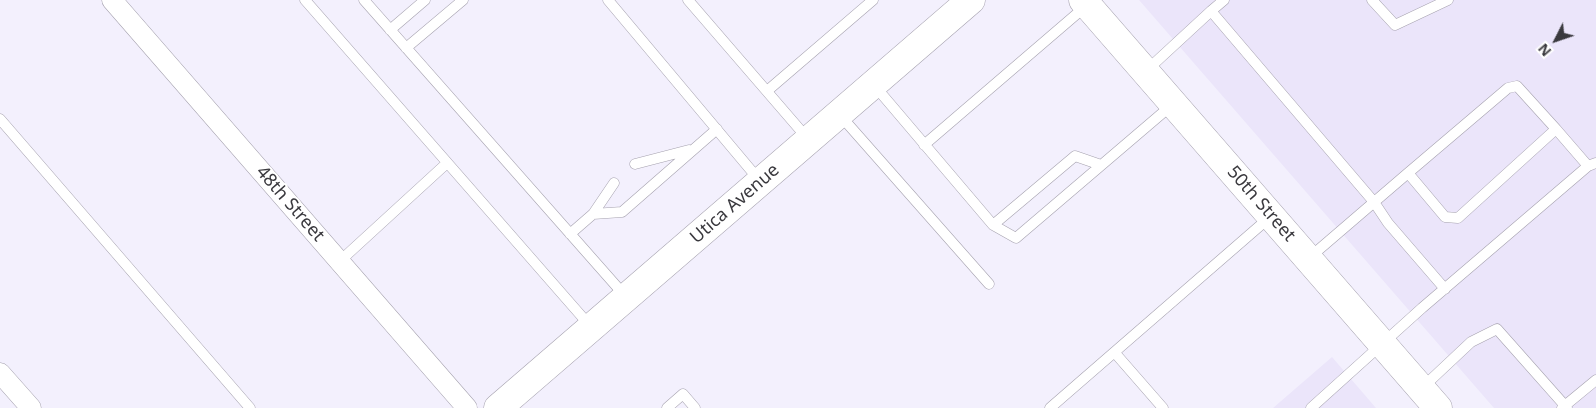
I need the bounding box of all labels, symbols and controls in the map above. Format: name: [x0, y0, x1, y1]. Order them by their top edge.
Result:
north arrow: [1531, 15, 1581, 65]
text: N: [1533, 40, 1555, 61]
street label: Utica Avenue: [686, 159, 784, 249]
street label: 48th Street: [251, 162, 329, 246]
street label: 50th Street: [1222, 162, 1300, 246]

